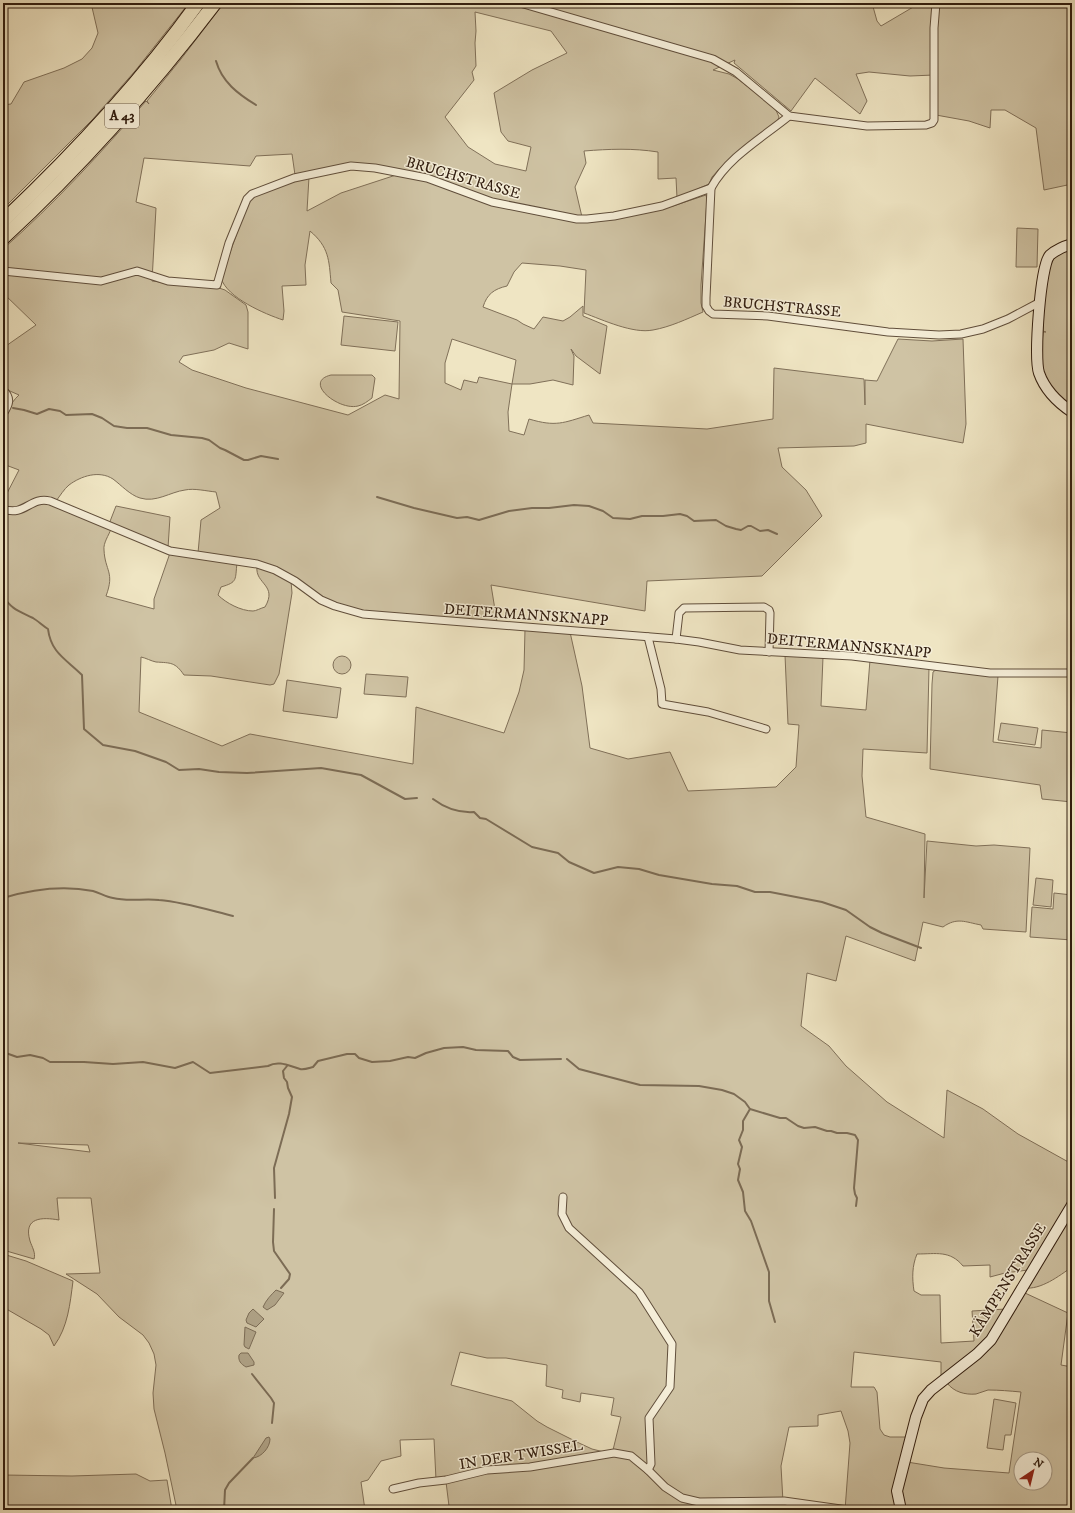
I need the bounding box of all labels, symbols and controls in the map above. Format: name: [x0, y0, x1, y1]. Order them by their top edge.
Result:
road number: A 43: [105, 104, 139, 128]
street label: BRUCHSTRASSE: [404, 153, 523, 204]
street label: BRUCHSTRASSE: [722, 292, 842, 322]
street label: DEITERMANNSKNAPP: [443, 600, 609, 630]
street label: DEITERMANNSKNAPP: [766, 629, 932, 663]
street label: KÄMPENSTRASSE: [965, 1219, 1051, 1340]
street label: IN DER TWISSEL: [458, 1436, 584, 1474]
north arrow: [1013, 1451, 1053, 1491]
text: N: [1030, 1455, 1046, 1472]

